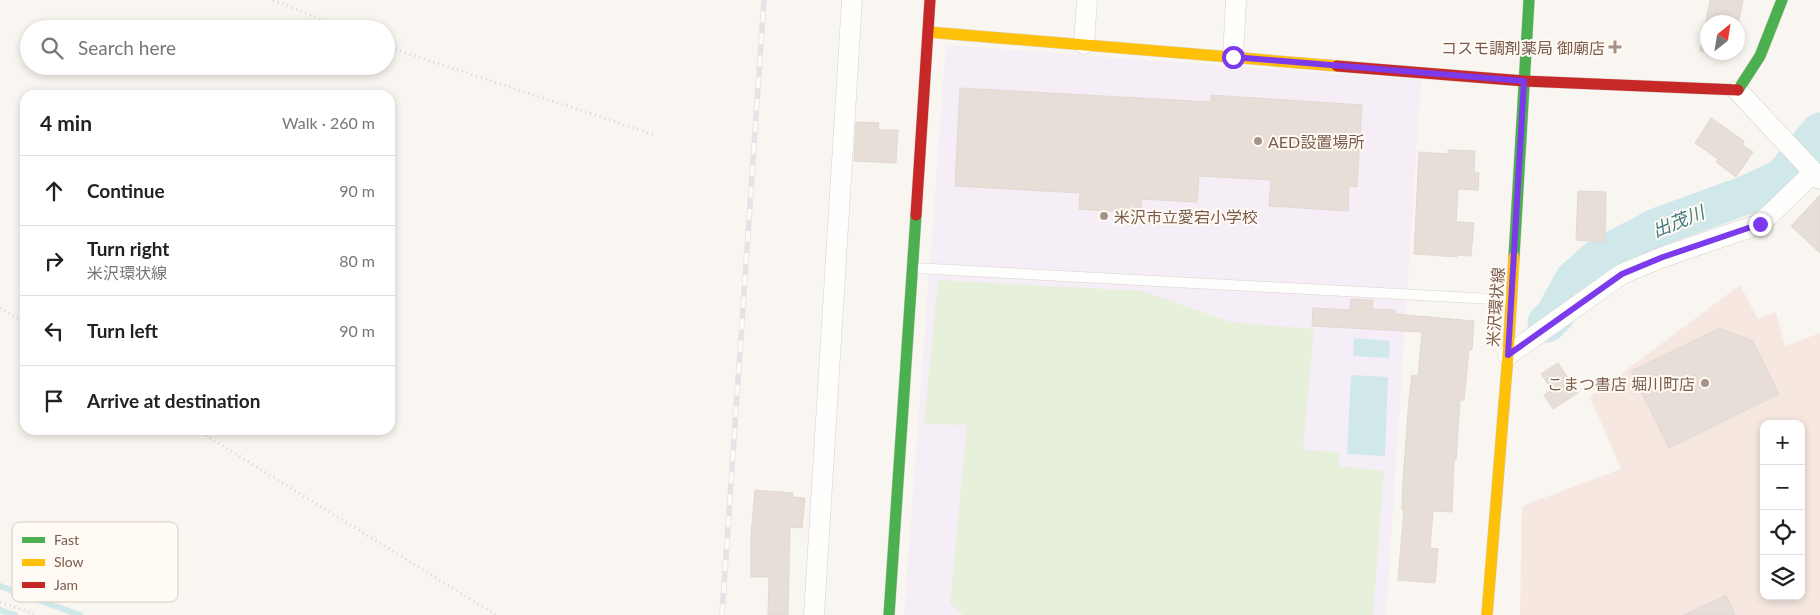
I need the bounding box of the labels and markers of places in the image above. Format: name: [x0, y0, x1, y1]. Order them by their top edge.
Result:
place label: コスモ調剤薬局 御廟店: [1441, 38, 1605, 57]
marker: コスモ調剤薬局 御廟店: [1609, 41, 1621, 53]
place label: AED設置場所: [1268, 132, 1364, 151]
marker: AED設置場所: [1252, 135, 1264, 147]
place label: 米沢市立愛宕小学校: [1114, 207, 1258, 226]
marker: 米沢市立愛宕小学校: [1098, 210, 1110, 222]
place label: こまつ書店 堀川町店: [1547, 374, 1695, 393]
marker: こまつ書店 堀川町店: [1699, 377, 1711, 389]

